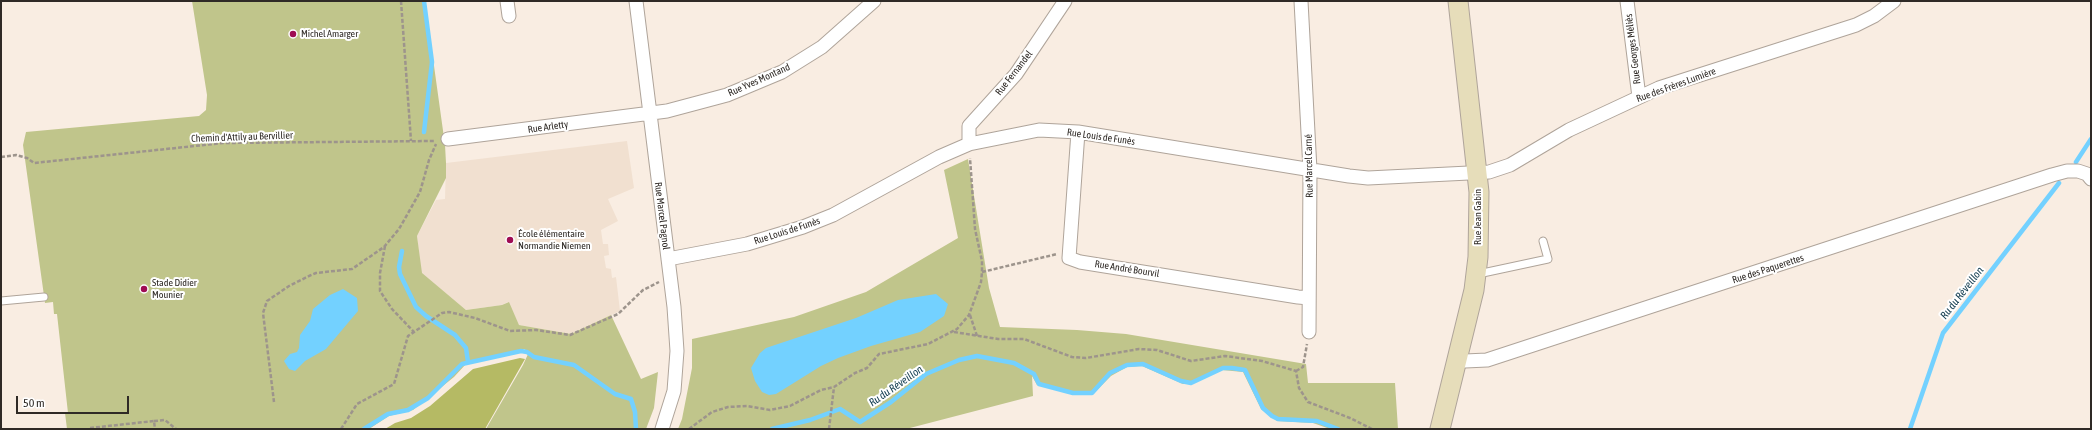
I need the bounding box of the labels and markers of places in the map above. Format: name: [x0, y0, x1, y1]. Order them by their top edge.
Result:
place label: Michel Amarger: [301, 28, 358, 40]
marker: Michel Amarger: [288, 29, 298, 39]
place label: École élémentaire Normandie Niemen: [518, 228, 591, 252]
marker: École élémentaire Normandie Niemen: [505, 235, 515, 245]
place label: Stade Didier Mounier: [152, 277, 197, 300]
marker: Stade Didier Mounier: [139, 284, 149, 294]

